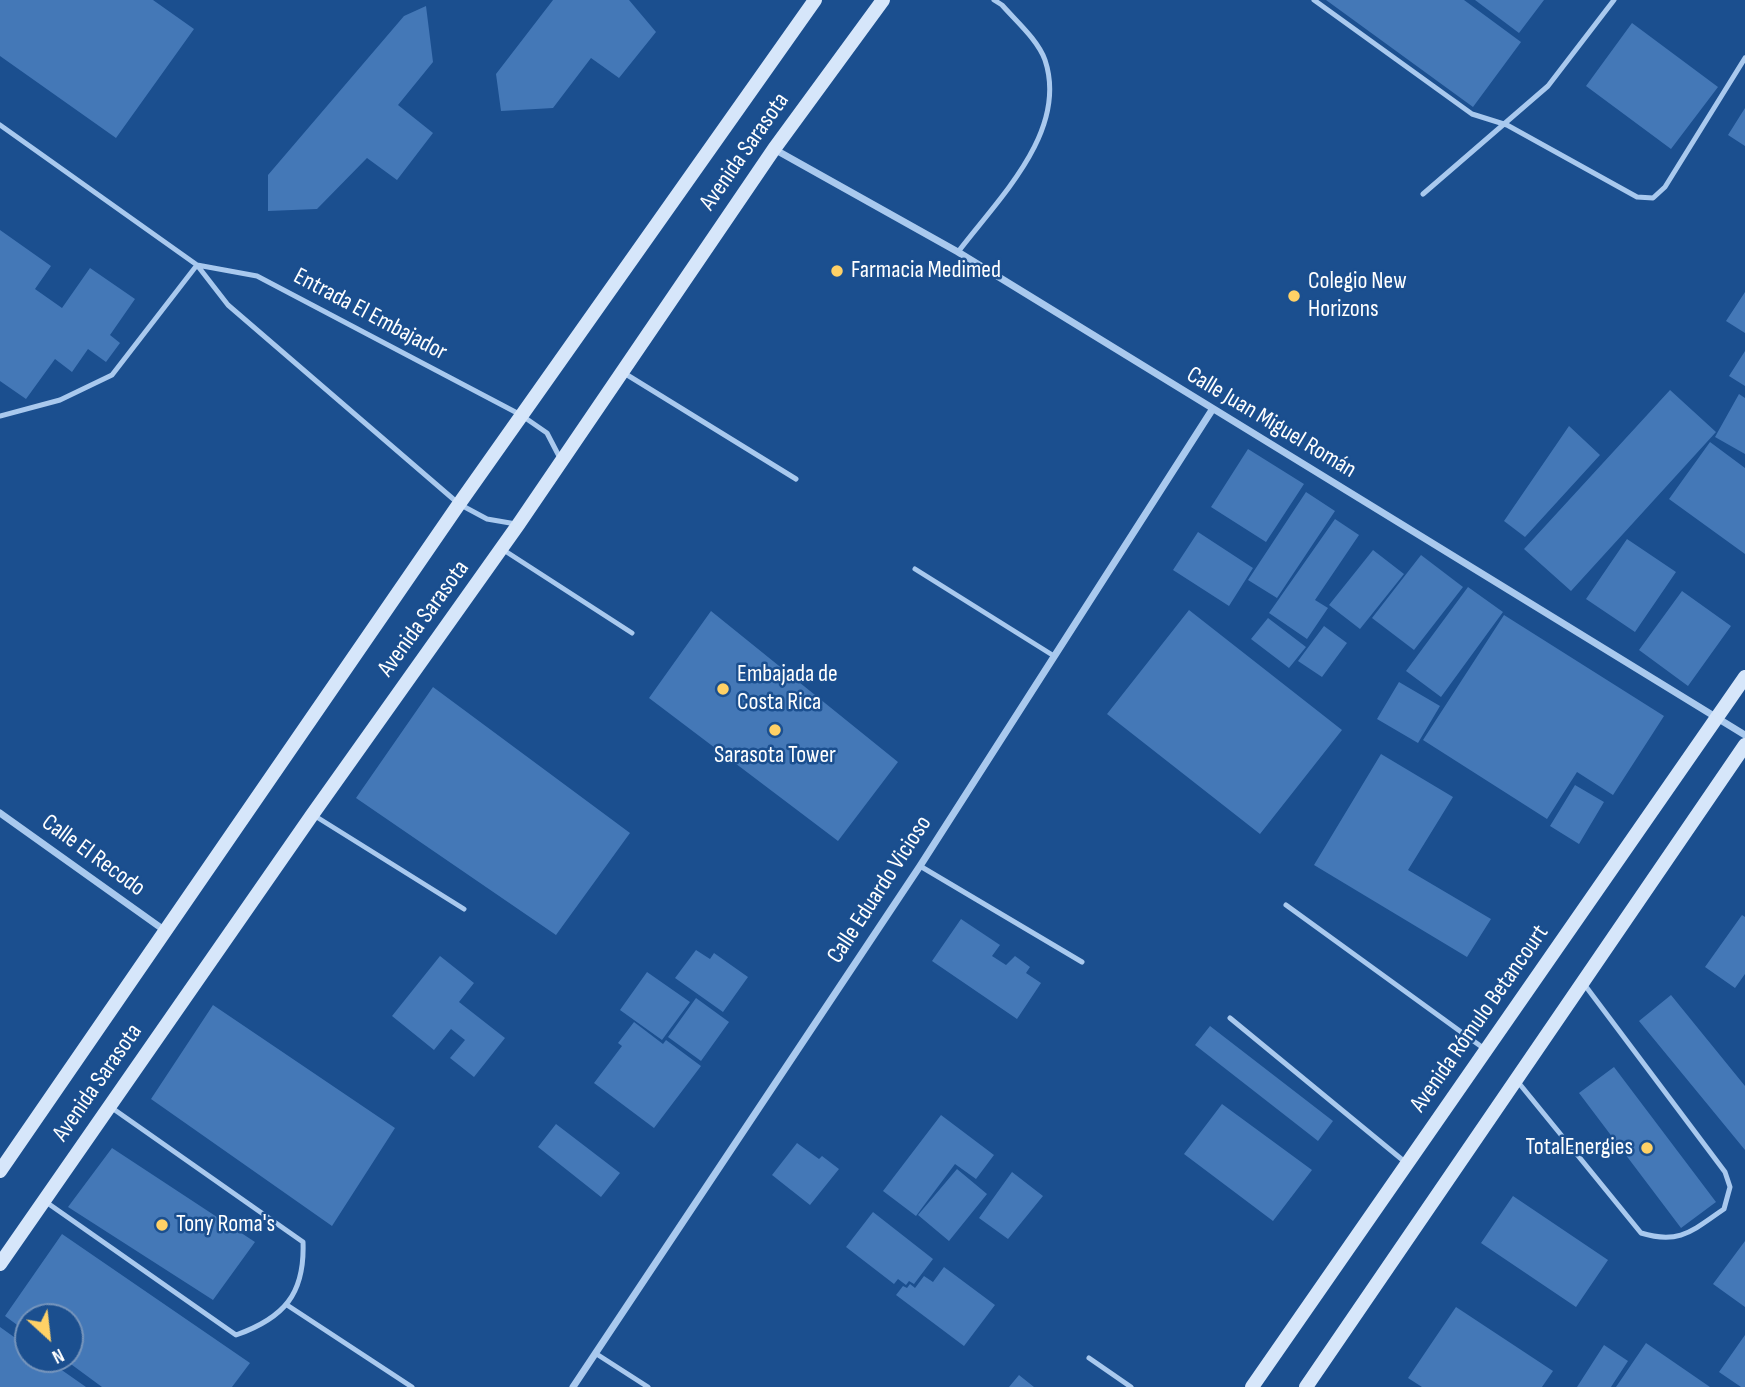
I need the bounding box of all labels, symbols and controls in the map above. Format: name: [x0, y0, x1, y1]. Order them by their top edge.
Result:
street label: Avenida Sarasota: [694, 88, 796, 216]
place label: Farmacia Medimed: [851, 257, 1001, 285]
street label: Entrada El Embajador: [288, 263, 452, 367]
marker: Farmacia Medimed: [829, 263, 845, 279]
place label: Colegio New Horizons: [1308, 268, 1407, 324]
marker: Colegio New Horizons: [1286, 288, 1302, 304]
street label: Calle Juan Miguel Román: [1181, 361, 1361, 485]
street label: Avenida Sarasota: [372, 555, 476, 683]
place label: Embajada de Costa Rica: [737, 661, 838, 717]
marker: Embajada de Costa Rica: [715, 681, 731, 697]
marker: Sarasota Tower: [767, 722, 783, 738]
place label: Sarasota Tower: [714, 742, 836, 770]
street label: Calle El Recodo: [36, 809, 150, 903]
street label: Calle Eduardo Vicioso: [822, 811, 938, 969]
street label: Avenida Rómulo Betancourt: [1405, 920, 1555, 1118]
street label: Avenida Sarasota: [47, 1019, 149, 1147]
place label: TotalEnergies: [1526, 1134, 1633, 1162]
marker: TotalEnergies: [1639, 1140, 1655, 1156]
place label: Tony Roma's: [176, 1211, 275, 1239]
marker: Tony Roma's: [154, 1217, 170, 1233]
north arrow: [14, 1303, 84, 1373]
text: N: [48, 1343, 68, 1368]

